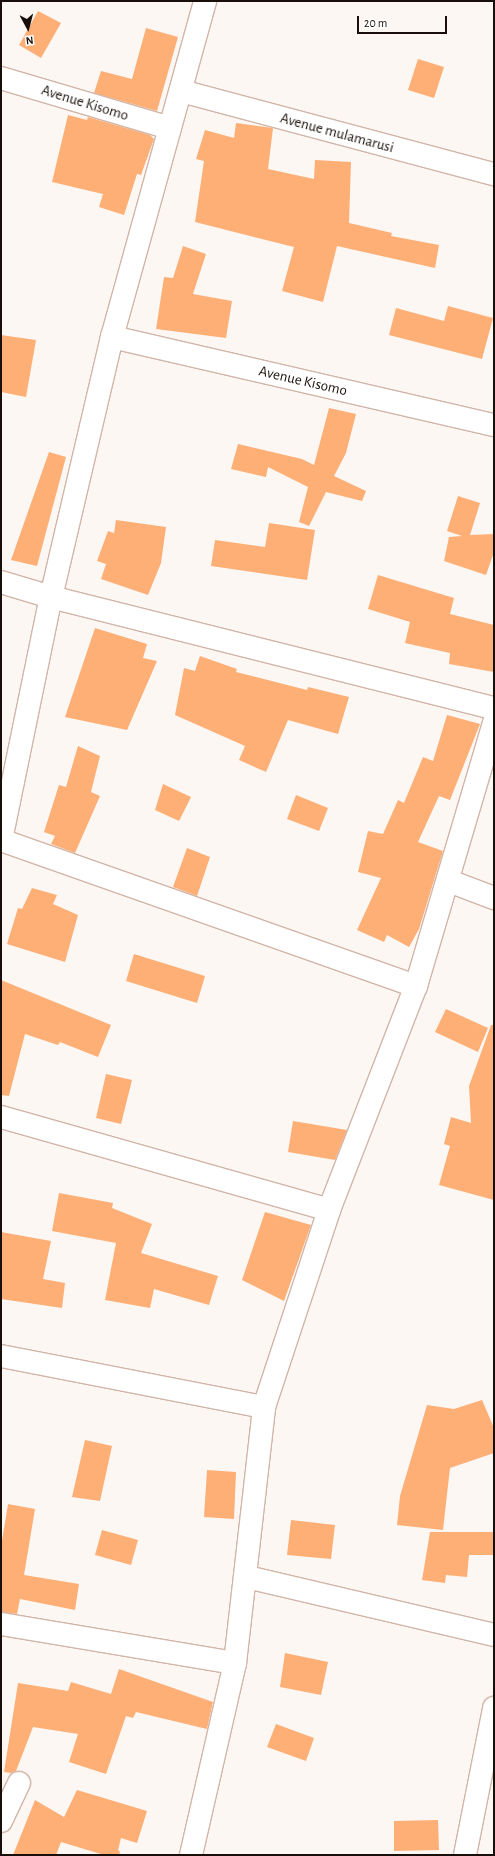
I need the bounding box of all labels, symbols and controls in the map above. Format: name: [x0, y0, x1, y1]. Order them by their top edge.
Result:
north arrow: [8, 8, 48, 48]
scale bar: [359, 8, 449, 34]
text: 20 m: [364, 17, 387, 29]
text: N: [25, 34, 34, 46]
street label: Avenue Kisomo: [39, 81, 131, 125]
street label: Avenue mulamarusi: [278, 109, 396, 157]
street label: Avenue Kisomo: [257, 362, 349, 400]

